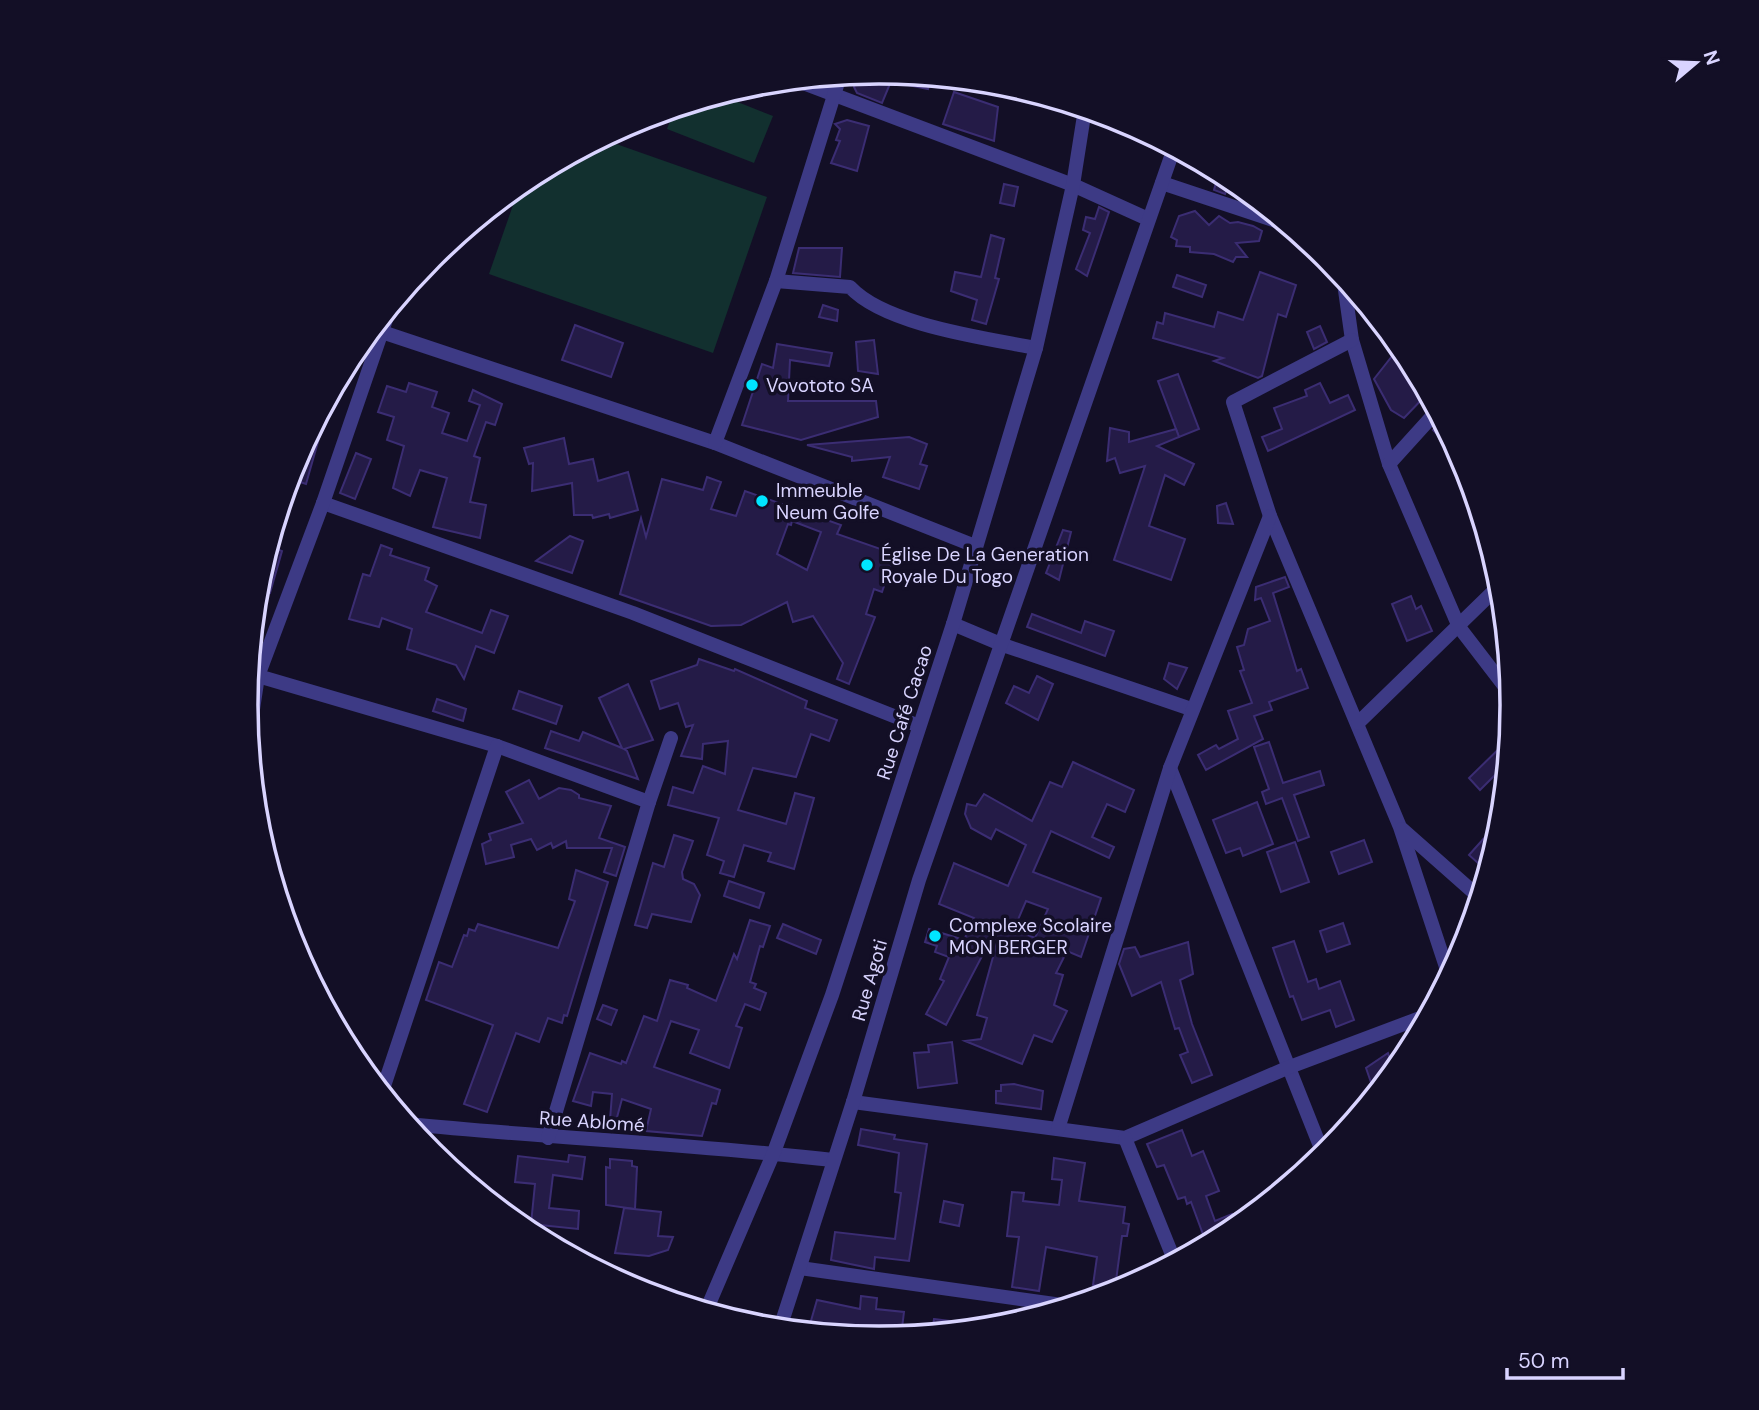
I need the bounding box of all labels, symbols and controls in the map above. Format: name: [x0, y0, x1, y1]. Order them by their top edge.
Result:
north arrow: [1661, 28, 1731, 98]
text: N: [1698, 47, 1726, 68]
place label: Vovototo SA: [766, 373, 874, 398]
marker: Vovototo SA: [744, 377, 760, 393]
place label: Immeuble Neum Golfe: [776, 478, 880, 525]
marker: Immeuble Neum Golfe: [754, 493, 770, 509]
place label: Église De La Generation Royale Du Togo: [881, 542, 1089, 589]
marker: Église De La Generation Royale Du Togo: [859, 557, 875, 573]
street label: Rue Café Cacao: [871, 642, 938, 783]
place label: Complexe Scolaire MON BERGER: [949, 913, 1112, 960]
marker: Complexe Scolaire MON BERGER: [927, 928, 943, 944]
street label: Rue Agoti: [846, 936, 893, 1024]
street label: Rue Ablomé: [538, 1105, 646, 1138]
scale bar: [1507, 1336, 1622, 1380]
text: 50 m: [1518, 1347, 1569, 1375]

